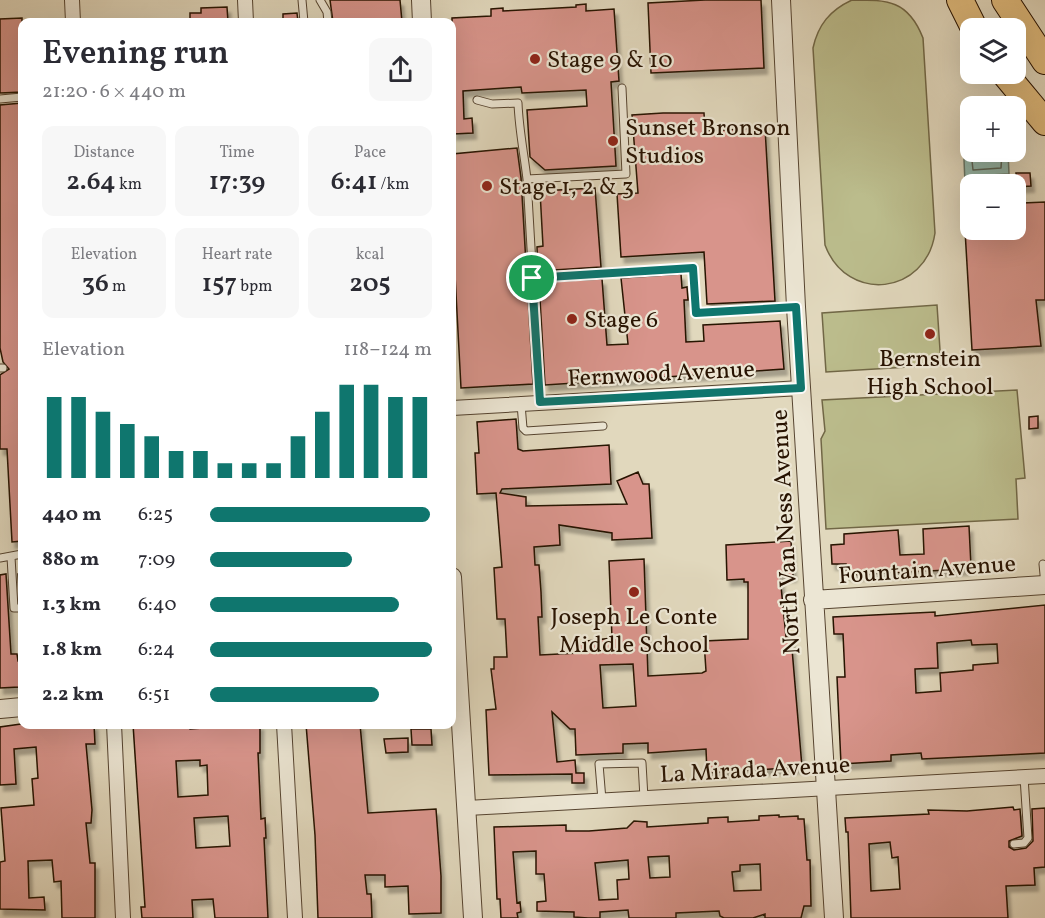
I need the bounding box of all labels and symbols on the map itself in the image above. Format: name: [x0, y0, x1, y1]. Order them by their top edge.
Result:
place label: Stage 9 & 10: [547, 44, 673, 78]
marker: Stage 9 & 10: [528, 52, 542, 66]
place label: Sunset Bronson Studios: [625, 112, 790, 174]
marker: Sunset Bronson Studios: [606, 134, 620, 148]
place label: Stage 1, 2 & 3: [499, 171, 634, 205]
marker: Stage 1, 2 & 3: [480, 179, 494, 193]
pin: [506, 252, 557, 303]
place label: Stage 6: [584, 304, 658, 338]
marker: Stage 6: [565, 312, 579, 326]
marker: Bernstein High School: [923, 327, 937, 341]
place label: Bernstein High School: [867, 343, 993, 405]
street label: Fernwood Avenue: [566, 353, 756, 397]
street label: North Van Ness Avenue: [764, 408, 810, 656]
street label: Fountain Avenue: [837, 548, 1017, 594]
marker: Joseph Le Conte Middle School: [627, 585, 641, 599]
place label: Joseph Le Conte Middle School: [551, 601, 717, 663]
street label: La Mirada Avenue: [659, 749, 851, 793]

